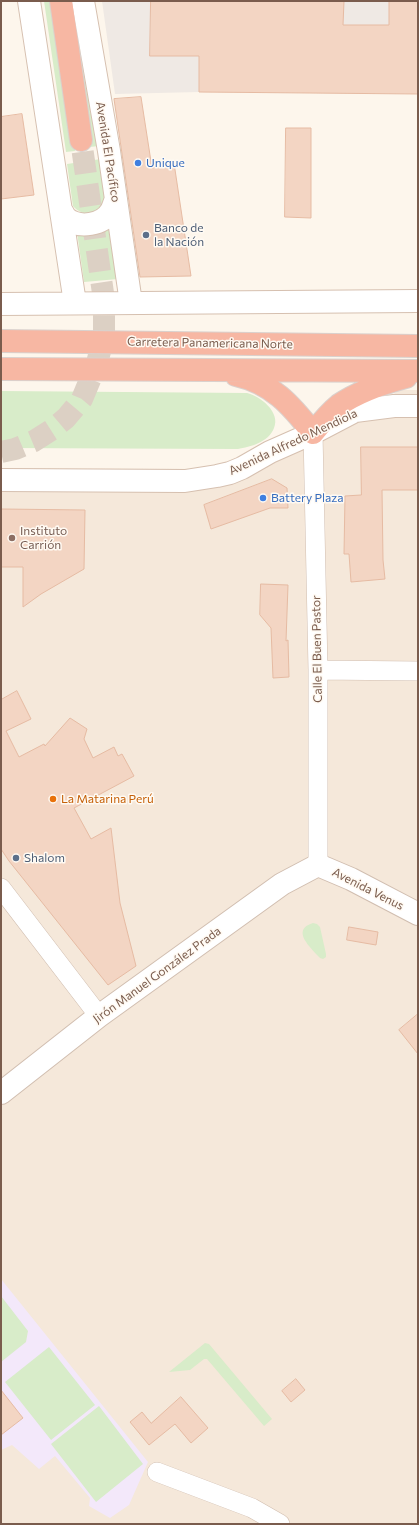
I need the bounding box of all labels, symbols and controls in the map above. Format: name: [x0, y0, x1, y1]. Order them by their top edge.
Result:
street label: Avenida El Pacífico: [93, 101, 123, 203]
place label: Unique: [146, 156, 185, 170]
marker: Unique: [133, 158, 143, 168]
place label: Banco de la Nación: [154, 221, 204, 249]
marker: Banco de la Nación: [141, 230, 151, 240]
street label: Carretera Panamericana Norte: [127, 334, 293, 352]
street label: Avenida Alfredo Mendiola: [226, 406, 360, 478]
place label: Battery Plaza: [271, 491, 344, 505]
marker: Battery Plaza: [258, 493, 268, 503]
place label: Instituto Carrión: [20, 524, 67, 552]
marker: Instituto Carrión: [7, 533, 17, 543]
street label: Calle El Buen Pastor: [309, 595, 325, 703]
place label: La Matarina Perú: [61, 792, 154, 806]
marker: La Matarina Perú: [48, 794, 58, 804]
place label: Shalom: [24, 851, 65, 865]
marker: Shalom: [11, 853, 21, 863]
street label: Avenida Venus: [330, 865, 406, 913]
street label: Jirón Manuel González Prada: [90, 924, 224, 1026]

